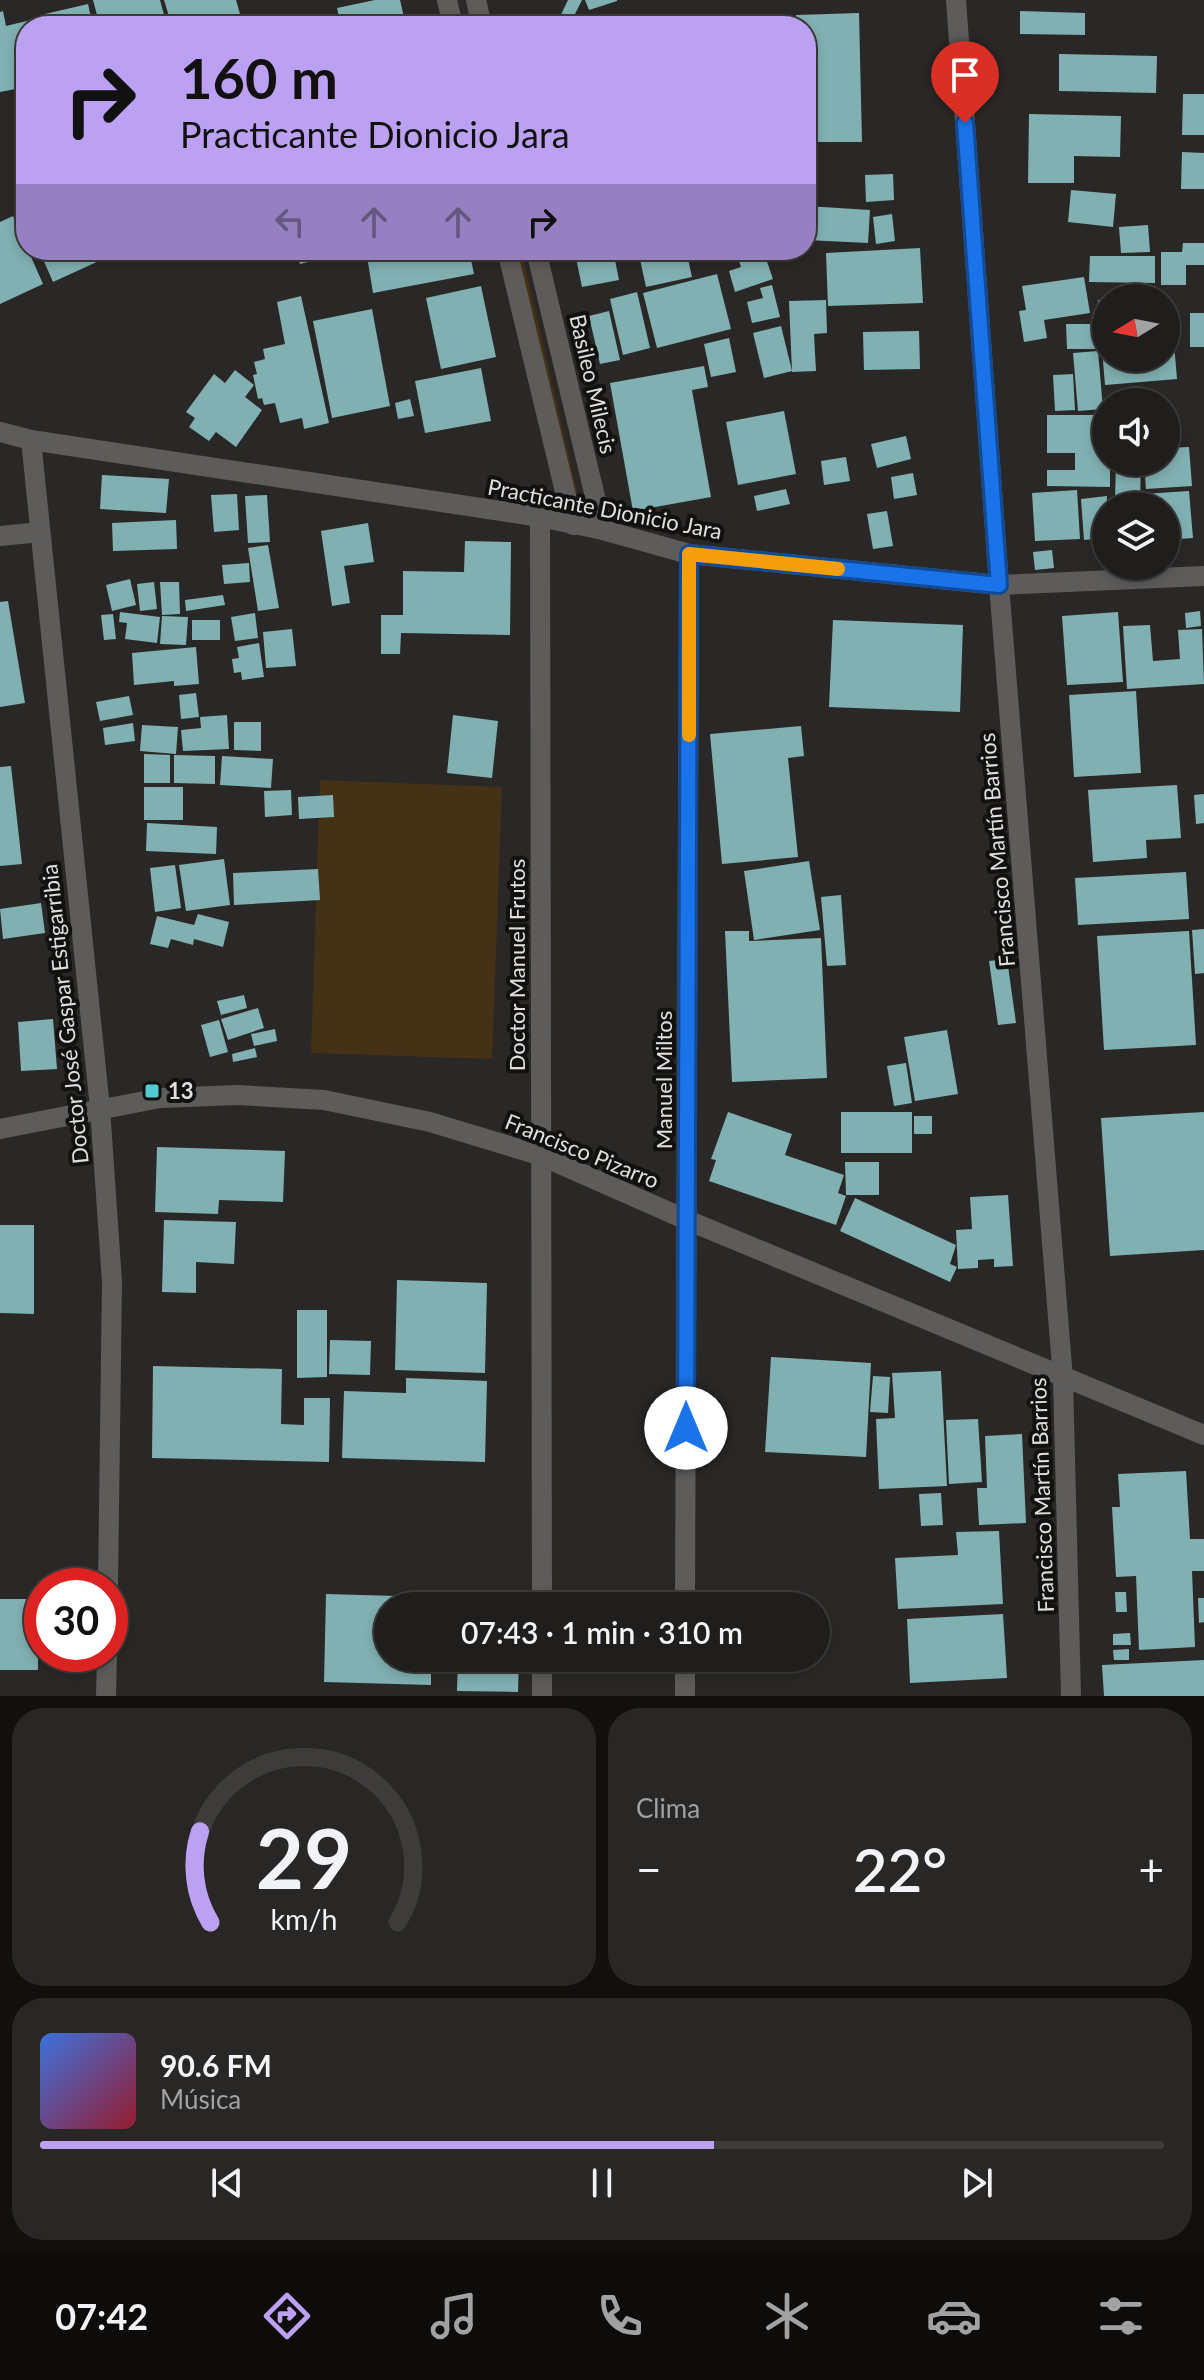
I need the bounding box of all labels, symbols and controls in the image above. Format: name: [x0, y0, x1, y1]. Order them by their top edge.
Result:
pin: [931, 41, 999, 123]
text: 160 m: [180, 44, 338, 111]
icon: right: [48, 48, 152, 152]
icon: arrive: [943, 53, 987, 97]
text: Practicante Dionicio Jara: [180, 112, 570, 156]
icon: left: [268, 200, 312, 244]
icon: ahead: [352, 200, 396, 244]
icon: ahead: [436, 200, 480, 244]
icon: right: [520, 200, 564, 244]
north arrow: [1092, 284, 1180, 372]
map controls: [1092, 284, 1180, 580]
street label: Basileo Milecis: [564, 311, 623, 456]
button: sound: [1092, 388, 1180, 476]
street label: Practicante Dionicio Jara: [486, 473, 725, 544]
button: layers: [1092, 492, 1180, 580]
street label: Francisco Martín Barrios: [973, 732, 1020, 968]
street label: Doctor Manuel Frutos: [503, 859, 530, 1071]
street label: Doctor José Gaspar Estigarribia: [35, 863, 94, 1165]
street label: Manuel Miltos: [650, 1011, 677, 1149]
place label: 13: [168, 1077, 194, 1104]
marker: 13: [143, 1082, 161, 1100]
street label: Francisco Pizarro: [501, 1107, 663, 1194]
street label: Francisco Martín Barrios: [1024, 1377, 1059, 1613]
position arrow: [644, 1386, 728, 1470]
speed limit sign: 30: [24, 1568, 128, 1672]
text: 07:43 · 1 min · 310 m: [461, 1614, 743, 1650]
text: Clima: [636, 1792, 700, 1824]
text: 29: [256, 1807, 352, 1907]
text: 22°: [853, 1833, 947, 1905]
text: −: [636, 1843, 662, 1895]
text: +: [1138, 1843, 1164, 1895]
text: km/h: [271, 1902, 337, 1936]
text: 90.6 FM: [160, 2047, 272, 2083]
text: Música: [160, 2083, 241, 2115]
icon: previous: [205, 2161, 249, 2205]
icon: pause: [580, 2161, 624, 2205]
icon: next: [955, 2161, 999, 2205]
icon: directions: [259, 2288, 315, 2344]
icon: music: [426, 2288, 482, 2344]
icon: phone: [592, 2288, 648, 2344]
icon: climate: [759, 2288, 815, 2344]
icon: car: [926, 2288, 982, 2344]
icon: filters: [1093, 2288, 1149, 2344]
text: 07:42: [55, 2294, 148, 2338]

